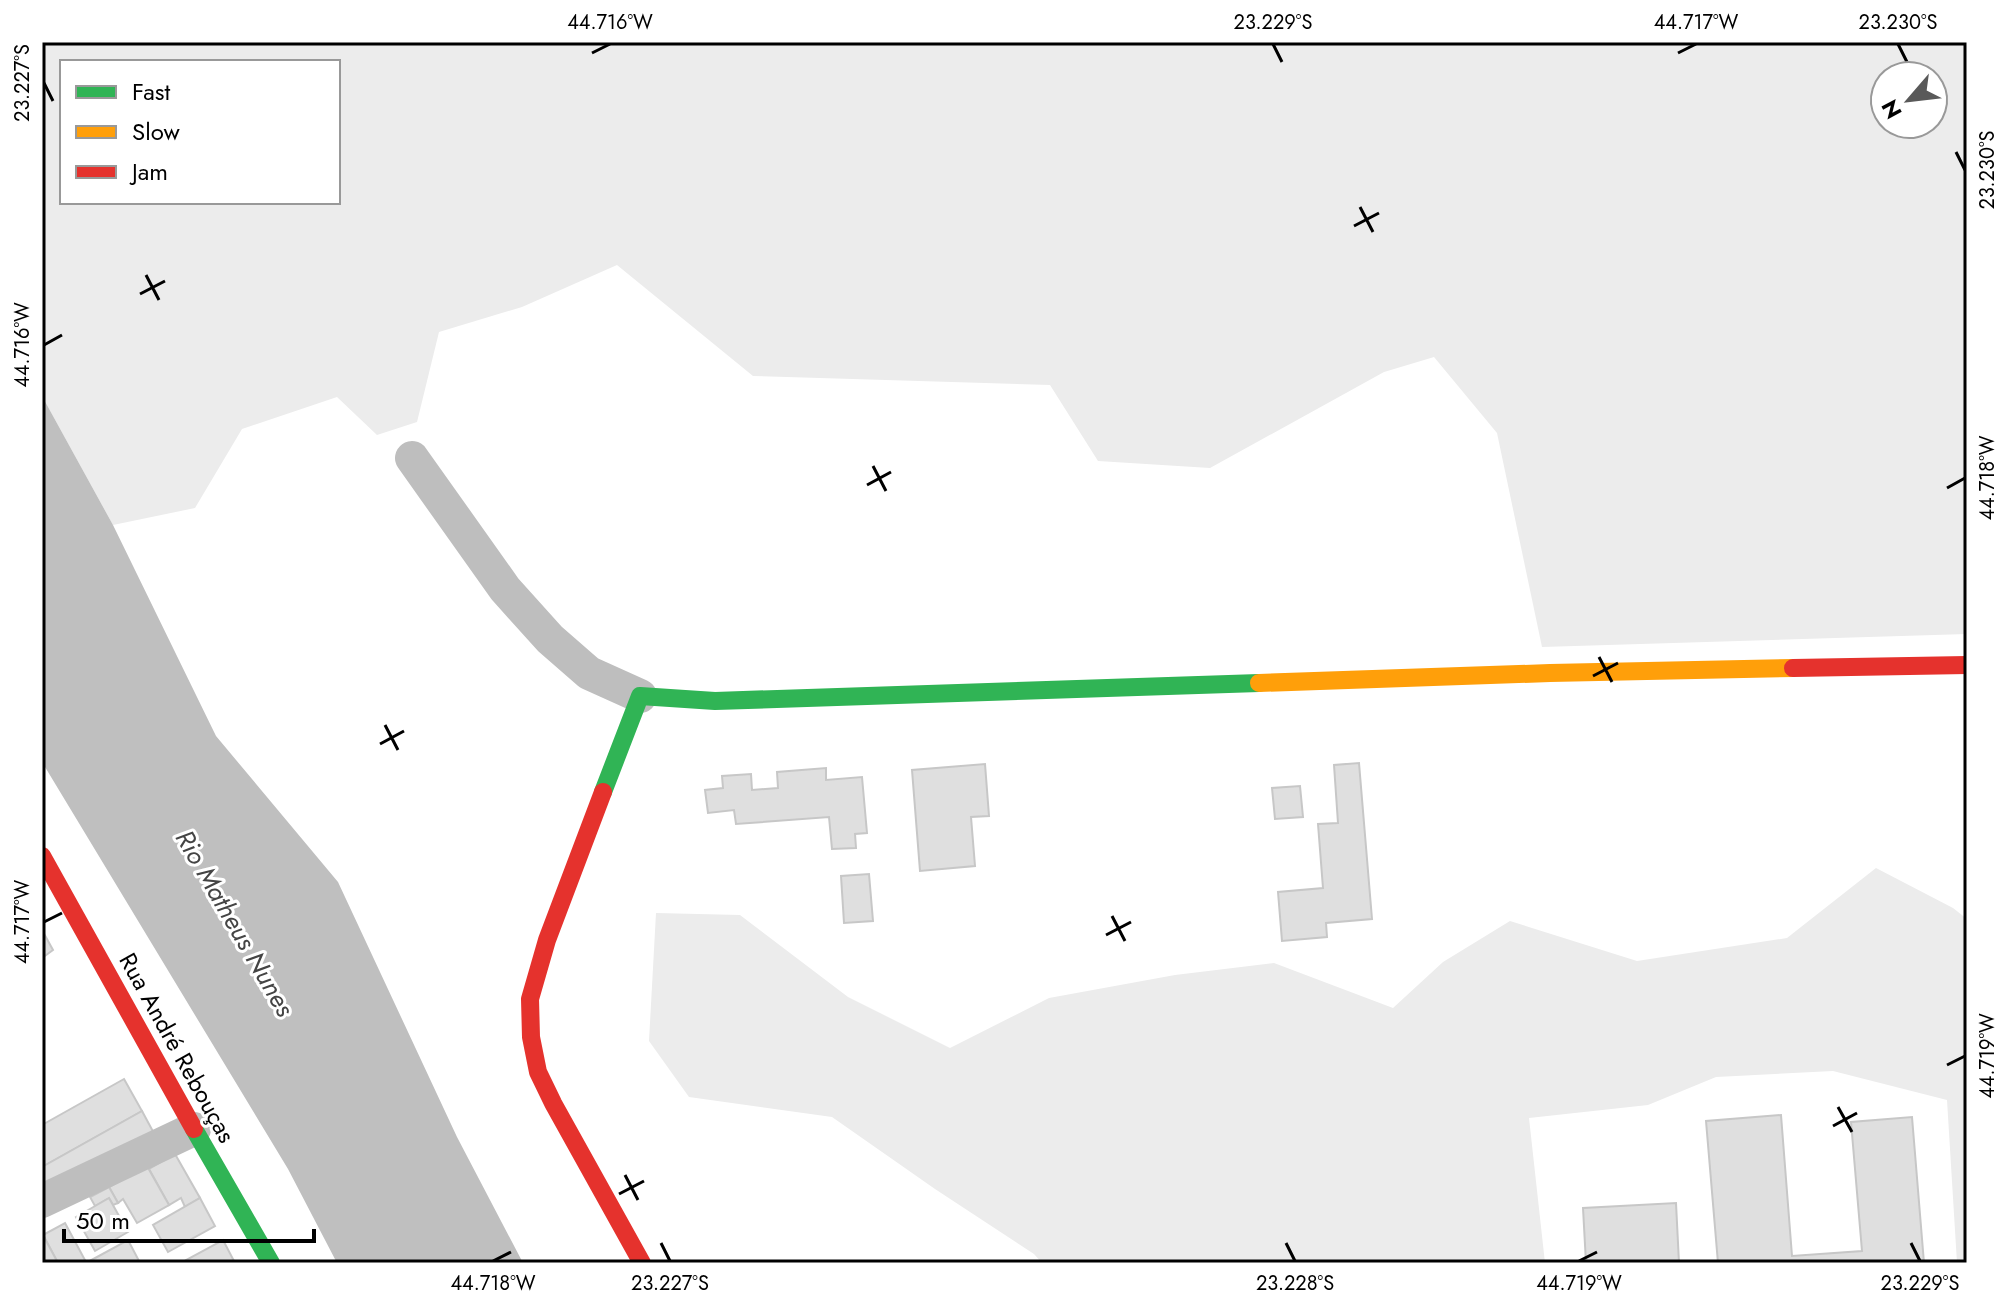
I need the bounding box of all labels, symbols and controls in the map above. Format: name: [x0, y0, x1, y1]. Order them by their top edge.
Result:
text: 44.716°W: [567, 8, 653, 37]
text: 23.229°S: [1234, 8, 1312, 37]
text: 44.717°W: [1654, 8, 1739, 37]
text: 23.230°S: [1859, 8, 1937, 37]
text: 23.227°S: [8, 44, 37, 122]
legend: [60, 60, 340, 204]
north arrow: [1869, 60, 1949, 140]
text: Fast: [132, 74, 170, 109]
text: N: [1873, 94, 1910, 125]
text: Slow: [132, 114, 180, 149]
text: 23.230°S: [1973, 131, 2002, 209]
text: Jam: [129, 154, 168, 189]
text: 44.716°W: [8, 302, 37, 388]
text: 44.718°W: [1973, 435, 2002, 521]
water label: Rio Matheus Nunes: [166, 823, 304, 1024]
text: 44.717°W: [8, 879, 37, 964]
street label: Rua André Rebouças: [111, 946, 244, 1149]
text: 44.719°W: [1973, 1013, 2002, 1099]
scale bar: [64, 1193, 314, 1243]
text: 50 m: [76, 1203, 130, 1238]
text: 44.718°W: [450, 1269, 536, 1298]
text: 23.227°S: [631, 1269, 709, 1298]
text: 23.228°S: [1256, 1269, 1334, 1298]
text: 44.719°W: [1536, 1269, 1622, 1298]
text: 23.229°S: [1881, 1269, 1959, 1298]

